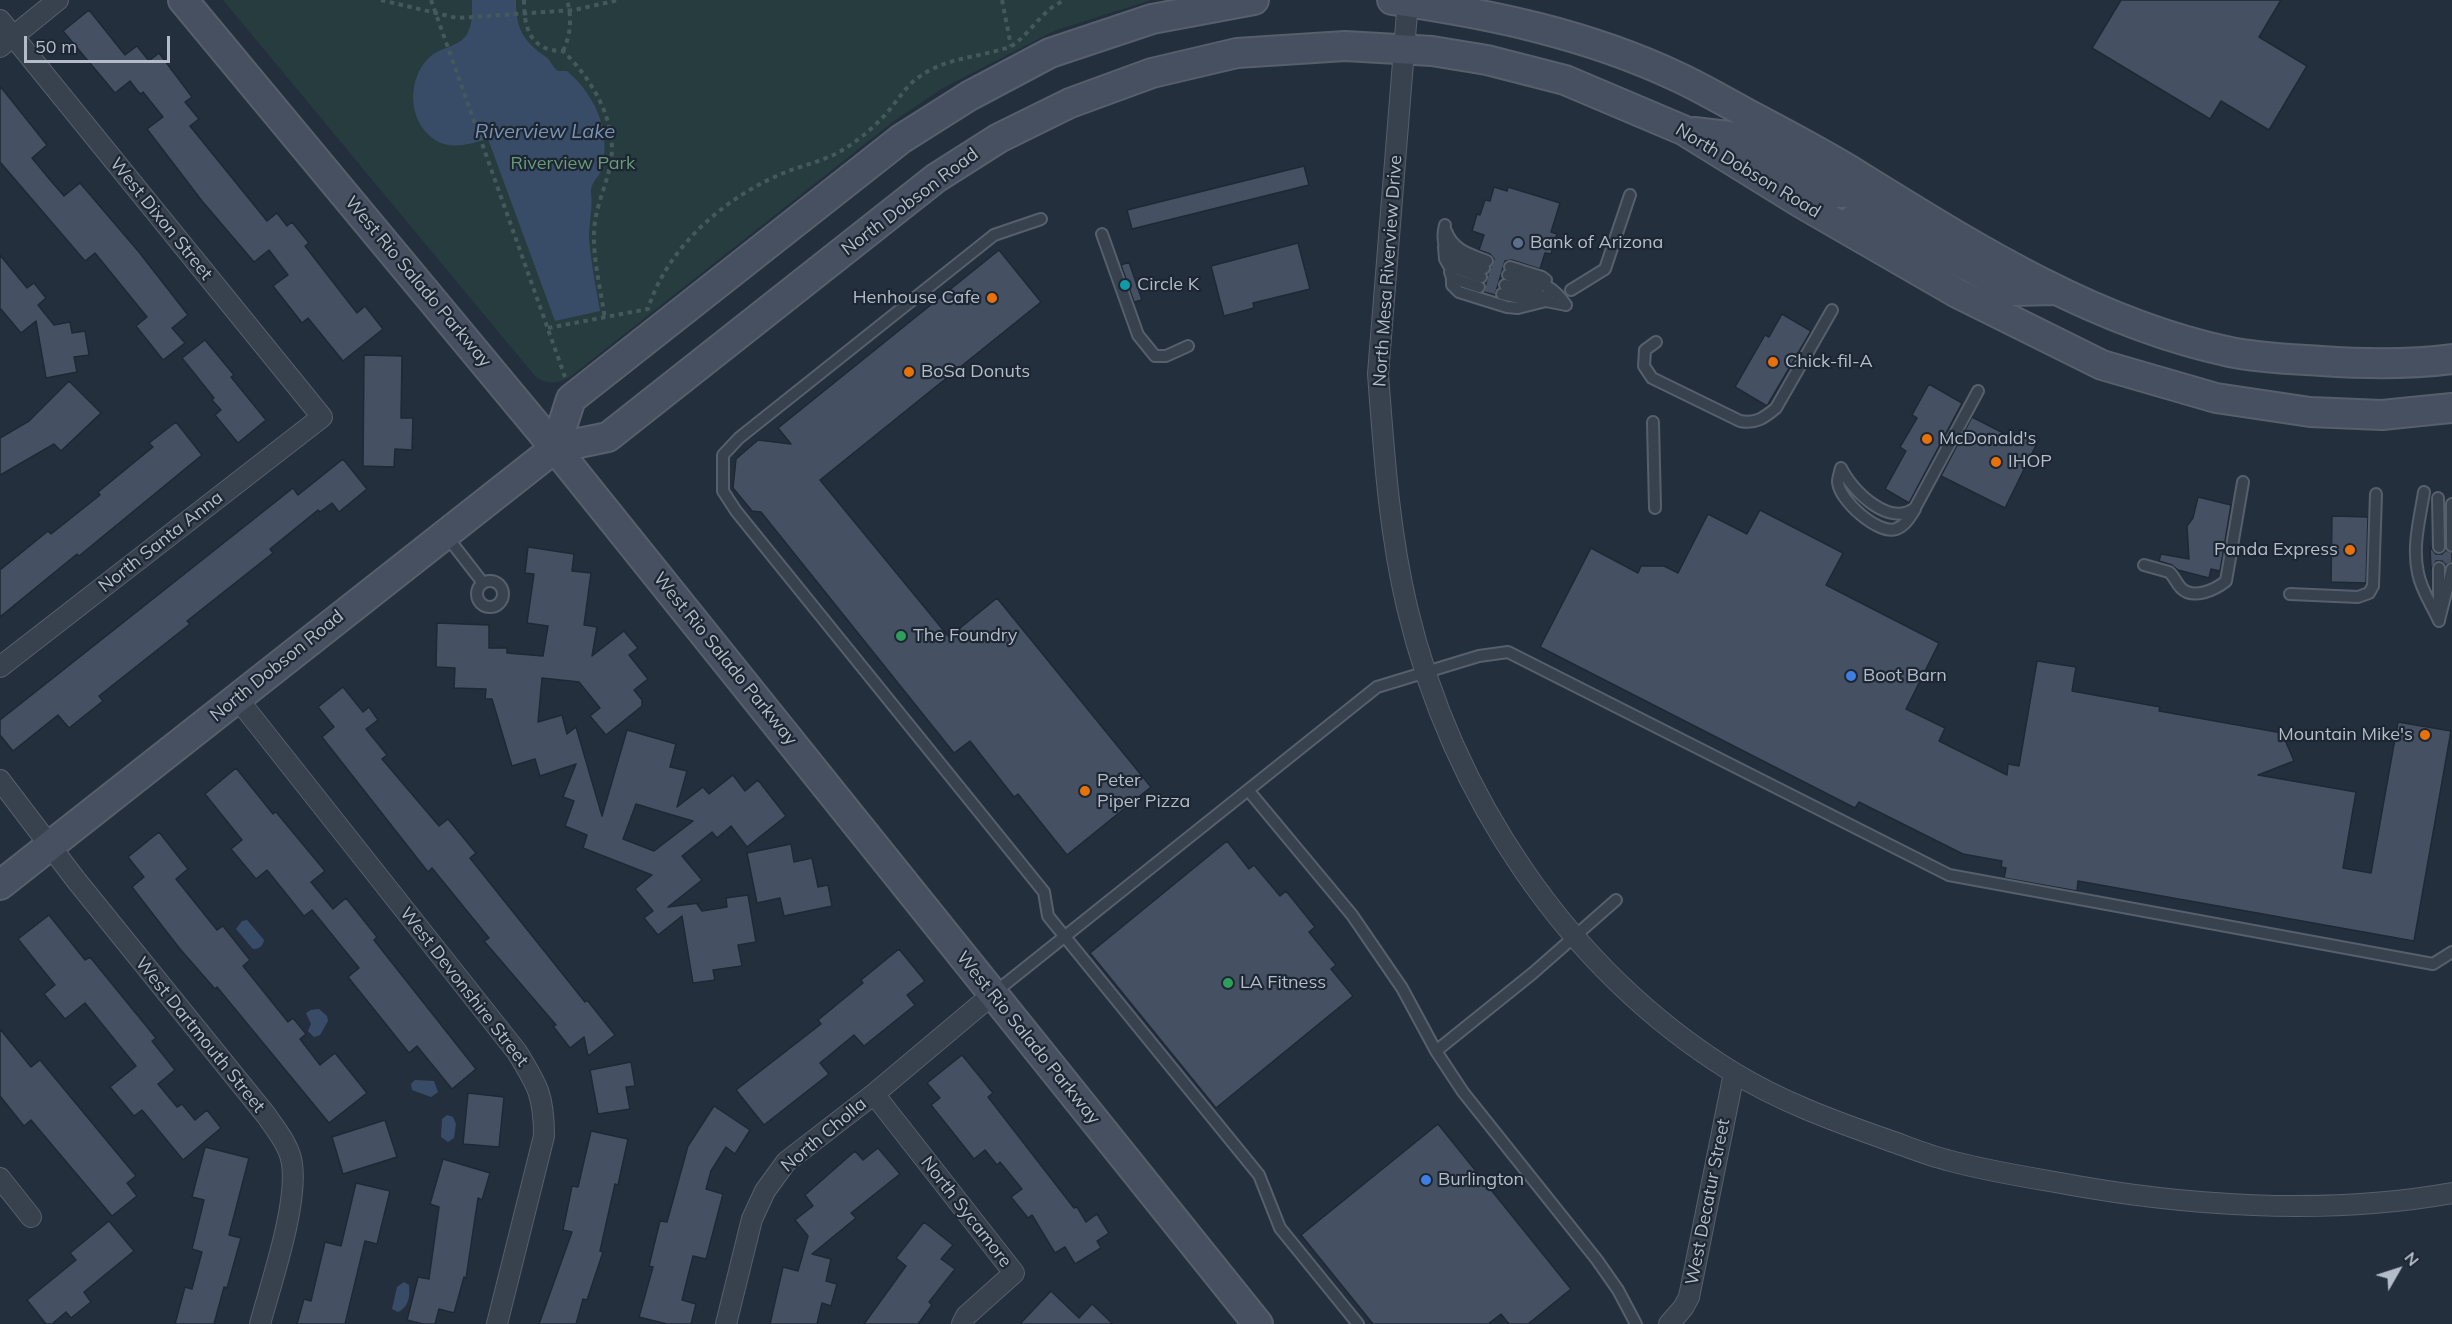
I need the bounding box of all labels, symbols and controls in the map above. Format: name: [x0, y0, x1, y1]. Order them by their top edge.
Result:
scale bar: [27, 24, 172, 62]
text: 50 m: [35, 35, 77, 58]
street label: North Dobson Road: [1672, 119, 1824, 223]
water label: Riverview Lake: [475, 120, 615, 144]
street label: North Dobson Road: [837, 144, 983, 260]
park label: Riverview Park: [511, 153, 635, 175]
street label: West Dixon Street: [105, 154, 217, 284]
street label: North Mesa Riverview Drive: [1369, 154, 1407, 388]
street label: West Rio Salado Parkway: [340, 192, 496, 372]
place label: Bank of Arizona: [1530, 232, 1663, 254]
marker: Bank of Arizona: [1511, 236, 1525, 250]
place label: Circle K: [1137, 274, 1199, 296]
marker: Circle K: [1118, 278, 1132, 292]
place label: Henhouse Cafe: [853, 287, 980, 309]
marker: Henhouse Cafe: [985, 291, 999, 305]
place label: Chick-fil-A: [1785, 351, 1873, 373]
marker: Chick-fil-A: [1766, 355, 1780, 369]
place label: BoSa Donuts: [921, 361, 1030, 383]
marker: BoSa Donuts: [902, 365, 916, 379]
place label: McDonald's: [1939, 428, 2036, 450]
marker: McDonald's: [1920, 432, 1934, 446]
place label: IHOP: [2008, 451, 2052, 473]
marker: IHOP: [1989, 455, 2003, 469]
street label: North Santa Anna: [95, 487, 227, 597]
place label: Panda Express: [2214, 539, 2338, 561]
marker: Panda Express: [2343, 543, 2357, 557]
street label: West Rio Salado Parkway: [648, 568, 802, 750]
street label: North Dobson Road: [206, 606, 348, 726]
place label: The Foundry: [913, 625, 1017, 647]
marker: The Foundry: [894, 629, 908, 643]
place label: Boot Barn: [1863, 665, 1947, 687]
marker: Boot Barn: [1844, 669, 1858, 683]
place label: Mountain Mike's: [2278, 724, 2413, 746]
marker: Mountain Mike's: [2418, 728, 2432, 742]
place label: Peter Piper Pizza: [1097, 770, 1190, 812]
marker: Peter Piper Pizza: [1078, 784, 1092, 798]
street label: West Devonshire Street: [395, 903, 533, 1071]
street label: West Rio Salado Parkway: [951, 947, 1105, 1129]
street label: West Dartmouth Street: [131, 953, 269, 1117]
place label: LA Fitness: [1240, 972, 1326, 994]
marker: LA Fitness: [1221, 976, 1235, 990]
street label: North Cholla: [777, 1093, 871, 1177]
street label: West Decatur Street: [1681, 1117, 1735, 1287]
street label: North Sycamore: [916, 1152, 1016, 1272]
place label: Burlington: [1438, 1169, 1524, 1191]
marker: Burlington: [1419, 1173, 1433, 1187]
north arrow: [2368, 1240, 2428, 1300]
text: N: [2400, 1248, 2424, 1270]

